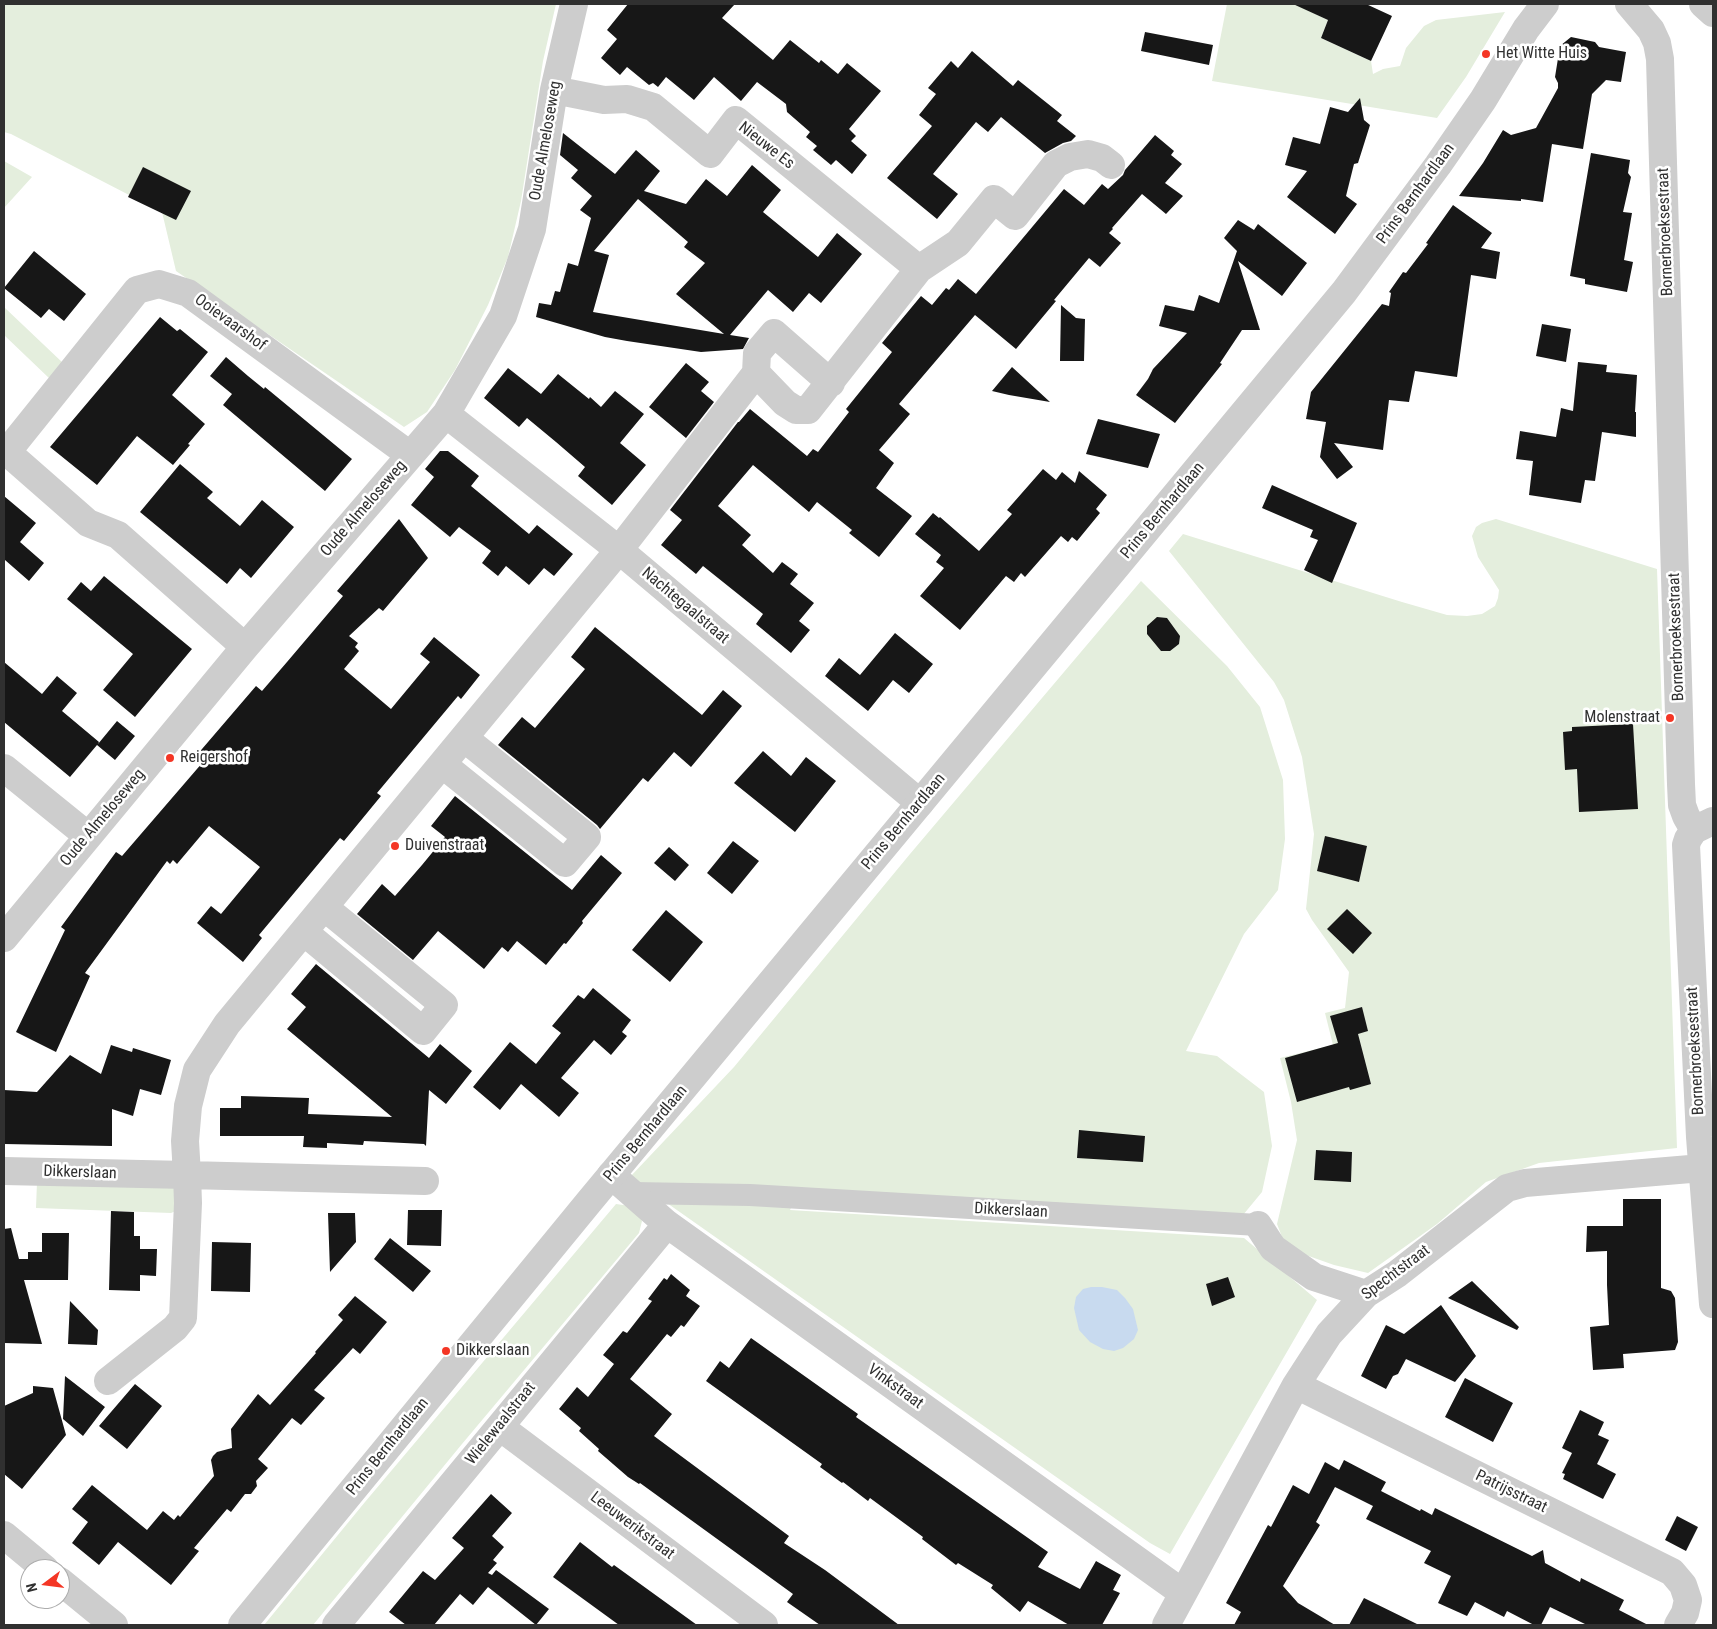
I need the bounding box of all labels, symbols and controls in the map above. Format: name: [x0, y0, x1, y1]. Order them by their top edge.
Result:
place label: Het Witte Huis: [1496, 44, 1587, 64]
marker: Het Witte Huis: [1480, 48, 1492, 60]
street label: Oude Almeloseweg: [526, 80, 566, 202]
street label: Nieuwe Es: [734, 118, 798, 174]
street label: Prins Bernhardlaan: [1373, 140, 1459, 248]
street label: Bornerbroeksestraat: [1654, 167, 1678, 297]
street label: Ooievaarshof: [190, 291, 270, 355]
street label: Oude Almeloseweg: [317, 457, 411, 561]
street label: Prins Bernhardlaan: [1117, 459, 1209, 563]
street label: Nachtegaalstraat: [637, 564, 733, 648]
street label: Bornerbroeksestraat: [1665, 572, 1689, 702]
place label: Molenstraat: [1584, 708, 1660, 728]
marker: Molenstraat: [1664, 712, 1676, 724]
place label: Reigershof: [180, 748, 248, 768]
marker: Reigershof: [164, 752, 176, 764]
street label: Oude Almeloseweg: [57, 765, 149, 871]
street label: Prins Bernhardlaan: [858, 770, 950, 874]
place label: Duivenstraat: [405, 836, 484, 856]
marker: Duivenstraat: [389, 840, 401, 852]
street label: Bornerbroeksestraat: [1683, 986, 1709, 1116]
street label: Prins Bernhardlaan: [600, 1082, 692, 1186]
street label: Dikkerslaan: [43, 1162, 117, 1184]
street label: Dikkerslaan: [974, 1199, 1048, 1223]
street label: Spechtstraat: [1358, 1241, 1434, 1305]
place label: Dikkerslaan: [456, 1341, 529, 1361]
marker: Dikkerslaan: [440, 1345, 452, 1357]
street label: Vinkstraat: [863, 1360, 927, 1414]
street label: Wielewaalstraat: [462, 1379, 540, 1469]
street label: Prins Bernhardlaan: [343, 1394, 433, 1500]
street label: Patrijsstraat: [1472, 1466, 1550, 1518]
street label: Leeuwerikstraat: [586, 1488, 678, 1564]
north arrow: [20, 1559, 70, 1609]
text: N: [23, 1581, 40, 1594]

